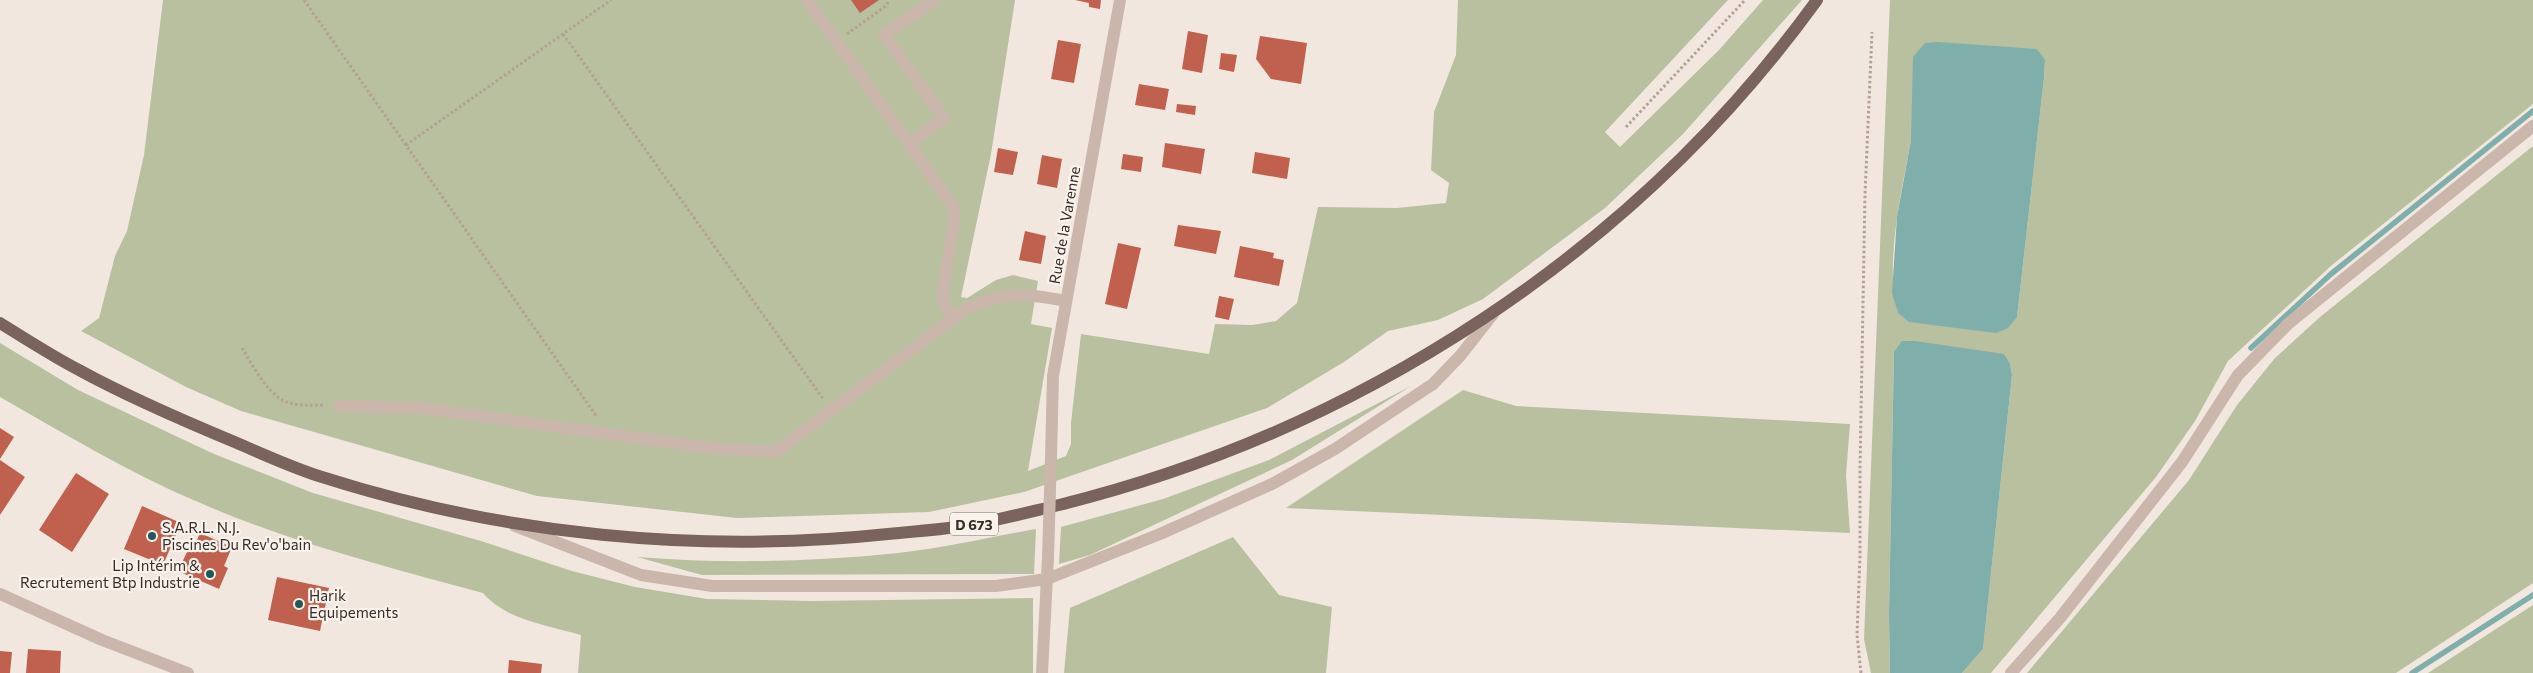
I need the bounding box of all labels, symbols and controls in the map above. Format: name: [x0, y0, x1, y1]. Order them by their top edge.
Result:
street label: Rue de la Varenne: [1045, 165, 1083, 285]
road number: D 673: [950, 512, 998, 536]
place label: S.A.R.L. N.J. Piscines Du Rev'o'bain: [162, 518, 311, 553]
marker: S.A.R.L. N.J. Piscines Du Rev'o'bain: [146, 530, 158, 542]
place label: Lip Intérim & Recrutement Btp Industrie: [20, 556, 200, 591]
marker: Lip Intérim & Recrutement Btp Industrie: [204, 568, 216, 580]
place label: Harik Equipements: [309, 586, 398, 621]
marker: Harik Equipements: [293, 598, 305, 610]

